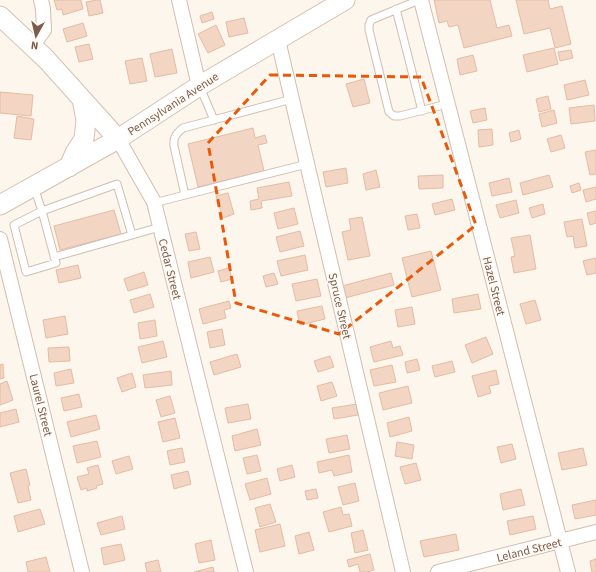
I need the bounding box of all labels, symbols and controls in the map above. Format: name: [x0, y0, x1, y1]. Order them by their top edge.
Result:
north arrow: [16, 16, 56, 56]
text: N: [30, 37, 39, 53]
street label: Pennsylvania Avenue: [124, 68, 222, 140]
street label: Cedar Street: [154, 237, 185, 301]
street label: Hazel Street: [478, 255, 509, 317]
street label: Spruce Street: [324, 271, 355, 341]
street label: Laurel Street: [25, 372, 56, 438]
street label: Leland Street: [495, 534, 563, 567]

